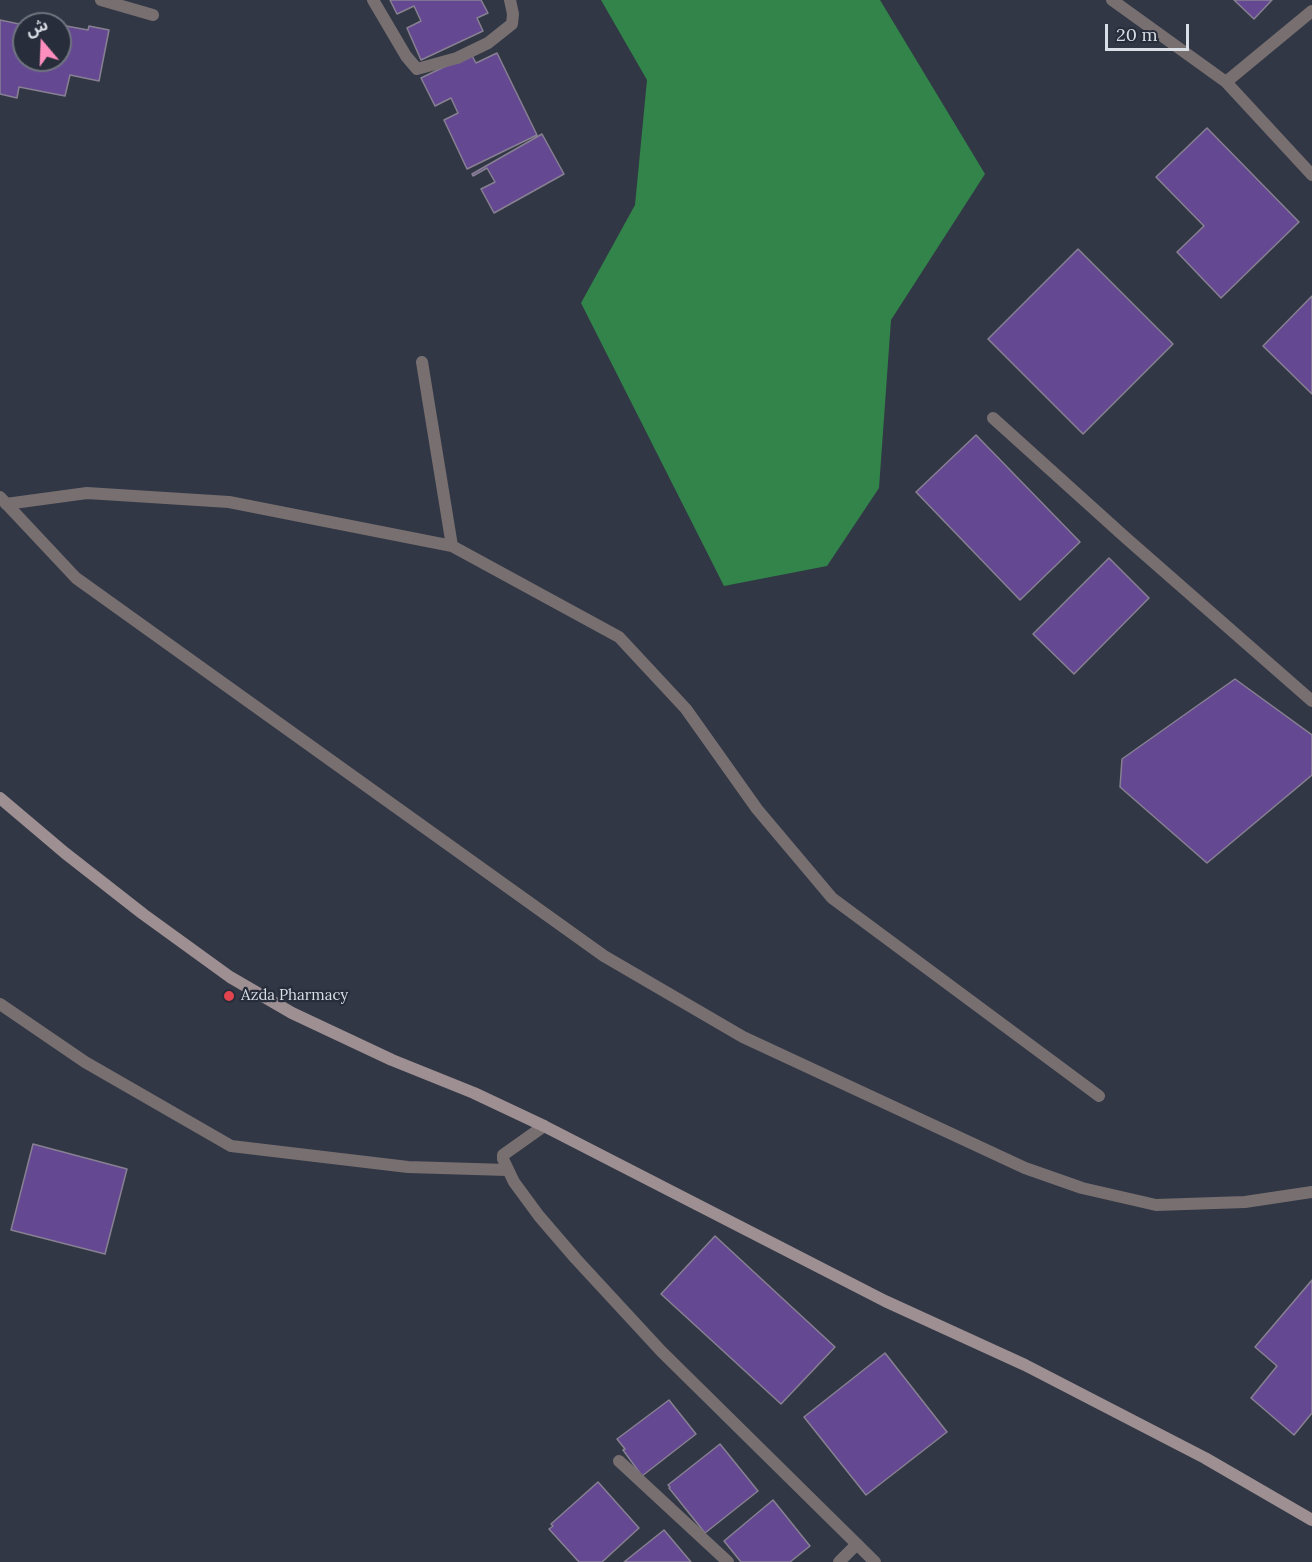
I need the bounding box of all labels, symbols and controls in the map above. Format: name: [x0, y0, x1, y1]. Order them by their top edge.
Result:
north arrow: [12, 12, 72, 72]
scale bar: [1108, 12, 1192, 50]
text: ش: [23, 14, 50, 40]
text: 20 m: [1116, 23, 1158, 46]
place label: Azda Pharmacy: [241, 987, 348, 1005]
marker: Azda Pharmacy: [222, 989, 236, 1003]

